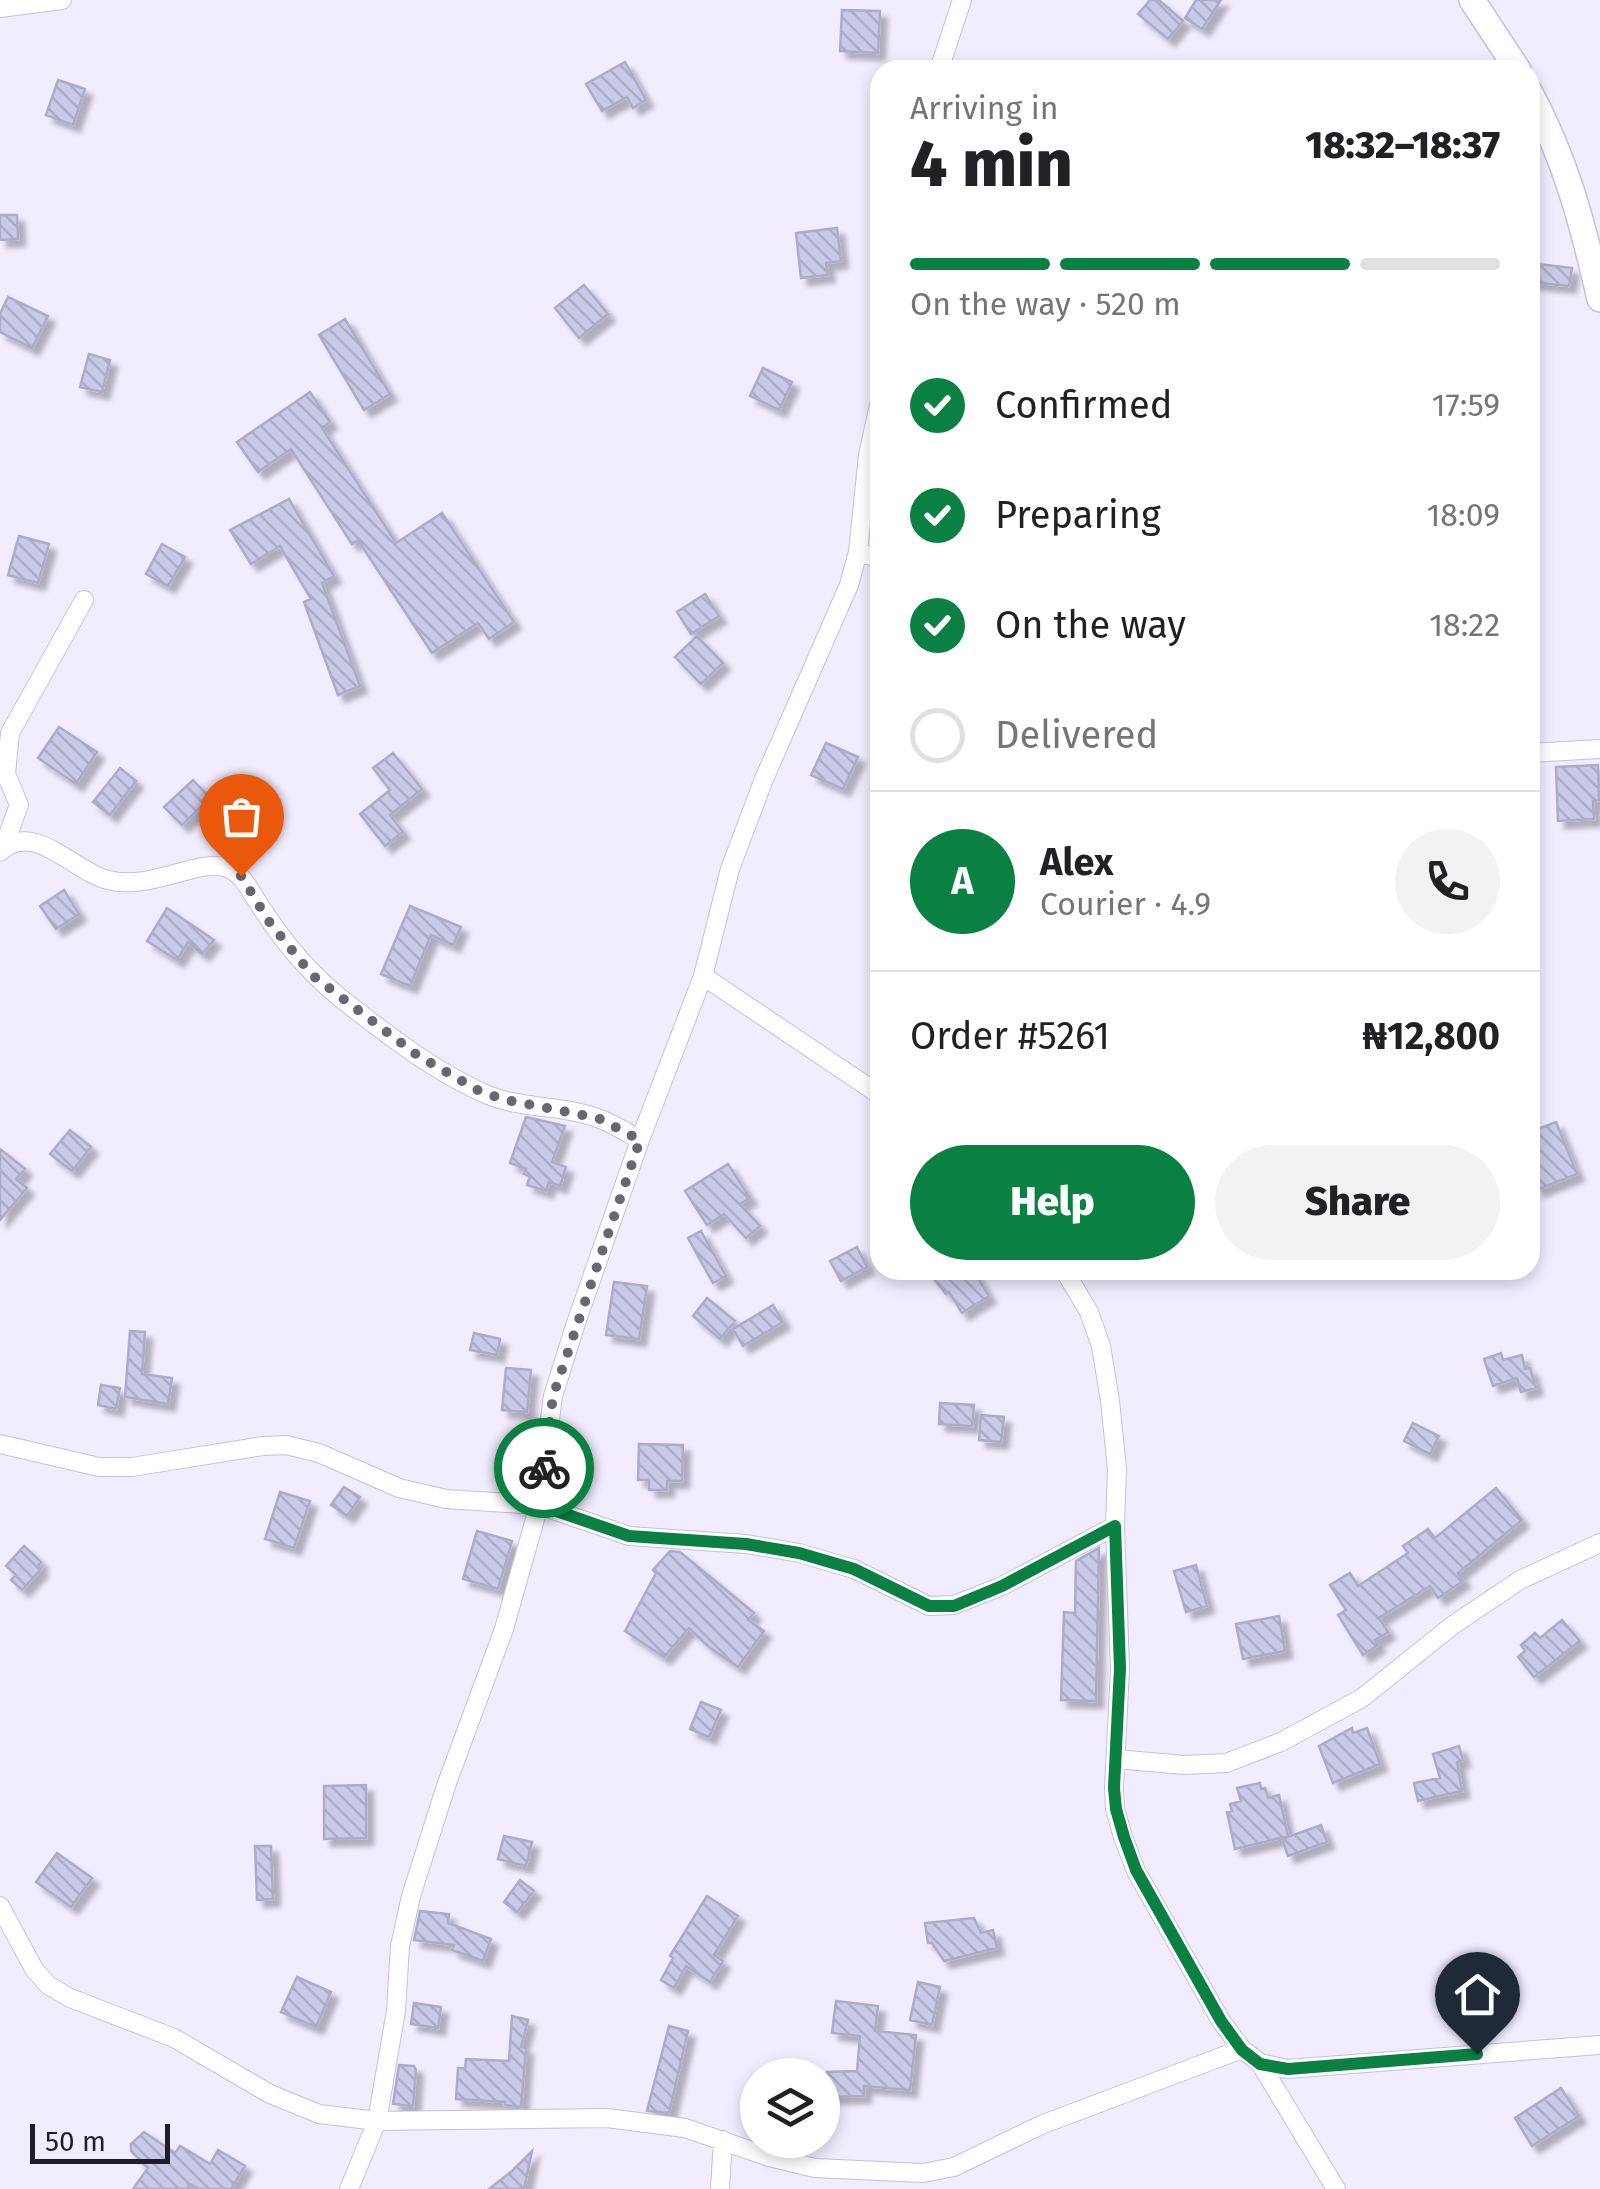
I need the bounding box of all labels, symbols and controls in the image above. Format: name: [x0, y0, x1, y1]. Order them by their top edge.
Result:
text: Arriving in: [910, 89, 1058, 127]
text: 18:32–18:37: [1305, 122, 1500, 168]
text: 4 min: [910, 125, 1073, 203]
text: On the way · 520 m: [910, 285, 1181, 323]
icon: check: [910, 378, 965, 433]
text: Confirmed: [995, 382, 1173, 428]
text: 17:59: [1432, 386, 1500, 424]
icon: check: [910, 488, 965, 543]
text: Preparing: [995, 492, 1161, 538]
text: 18:09: [1426, 496, 1500, 534]
icon: check: [910, 598, 965, 653]
text: On the way: [995, 602, 1186, 648]
text: 18:22: [1429, 606, 1500, 644]
text: Delivered: [995, 712, 1158, 758]
pin: [199, 774, 284, 877]
icon: bag: [214, 789, 269, 844]
button: phone: [1395, 829, 1500, 934]
text: Alex: [1040, 839, 1113, 885]
text: A: [951, 858, 974, 904]
text: Courier · 4.9: [1040, 885, 1211, 923]
text: Order #5261: [910, 1013, 1110, 1059]
text: ₦12,800: [1362, 1013, 1500, 1059]
button: Help: [910, 1145, 1195, 1260]
button: Share: [1215, 1145, 1500, 1260]
courier: [494, 1418, 594, 1518]
icon: bike: [517, 1441, 572, 1496]
pin: [1435, 1952, 1520, 2055]
icon: home: [1450, 1967, 1505, 2022]
map controls: [740, 2058, 840, 2158]
button: layers: [740, 2058, 840, 2158]
scale bar: [30, 2119, 170, 2164]
text: 50 m: [45, 2125, 106, 2158]

